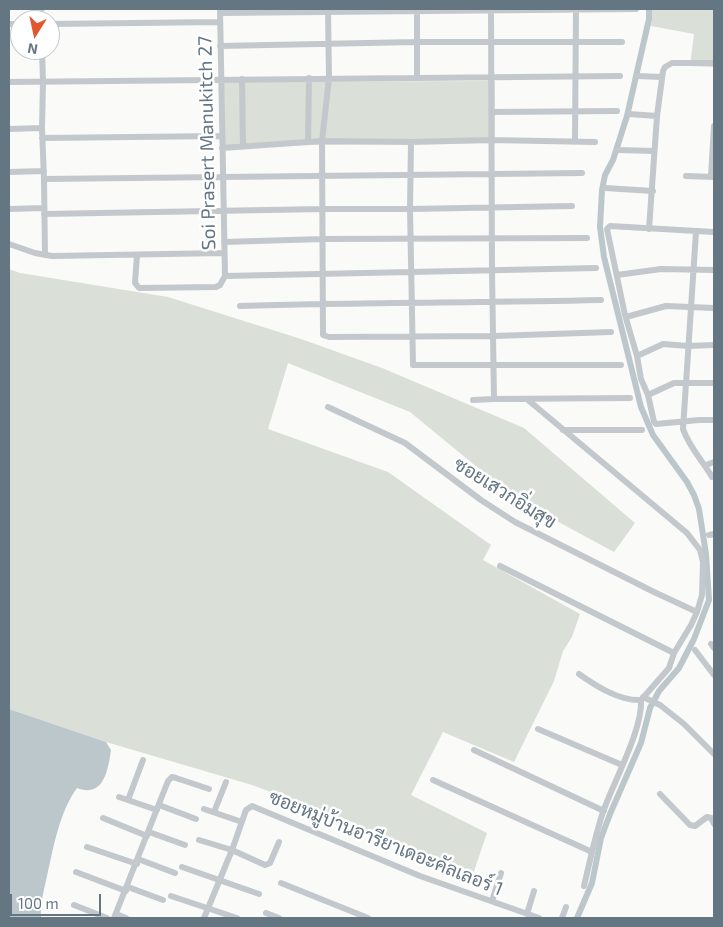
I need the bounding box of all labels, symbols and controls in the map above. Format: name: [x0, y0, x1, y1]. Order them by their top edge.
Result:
north arrow: [10, 10, 60, 60]
street label: Soi Prasert Manukitch 27: [194, 36, 220, 250]
text: N: [26, 40, 39, 59]
street label: ซอยเสวกอิ่มสุข: [450, 452, 560, 534]
street label: ซอยหมู่บ้านอารียาเดอะคัลเลอร์ 1: [266, 785, 506, 901]
scale bar: [12, 884, 104, 916]
text: 100 m: [18, 894, 59, 912]

